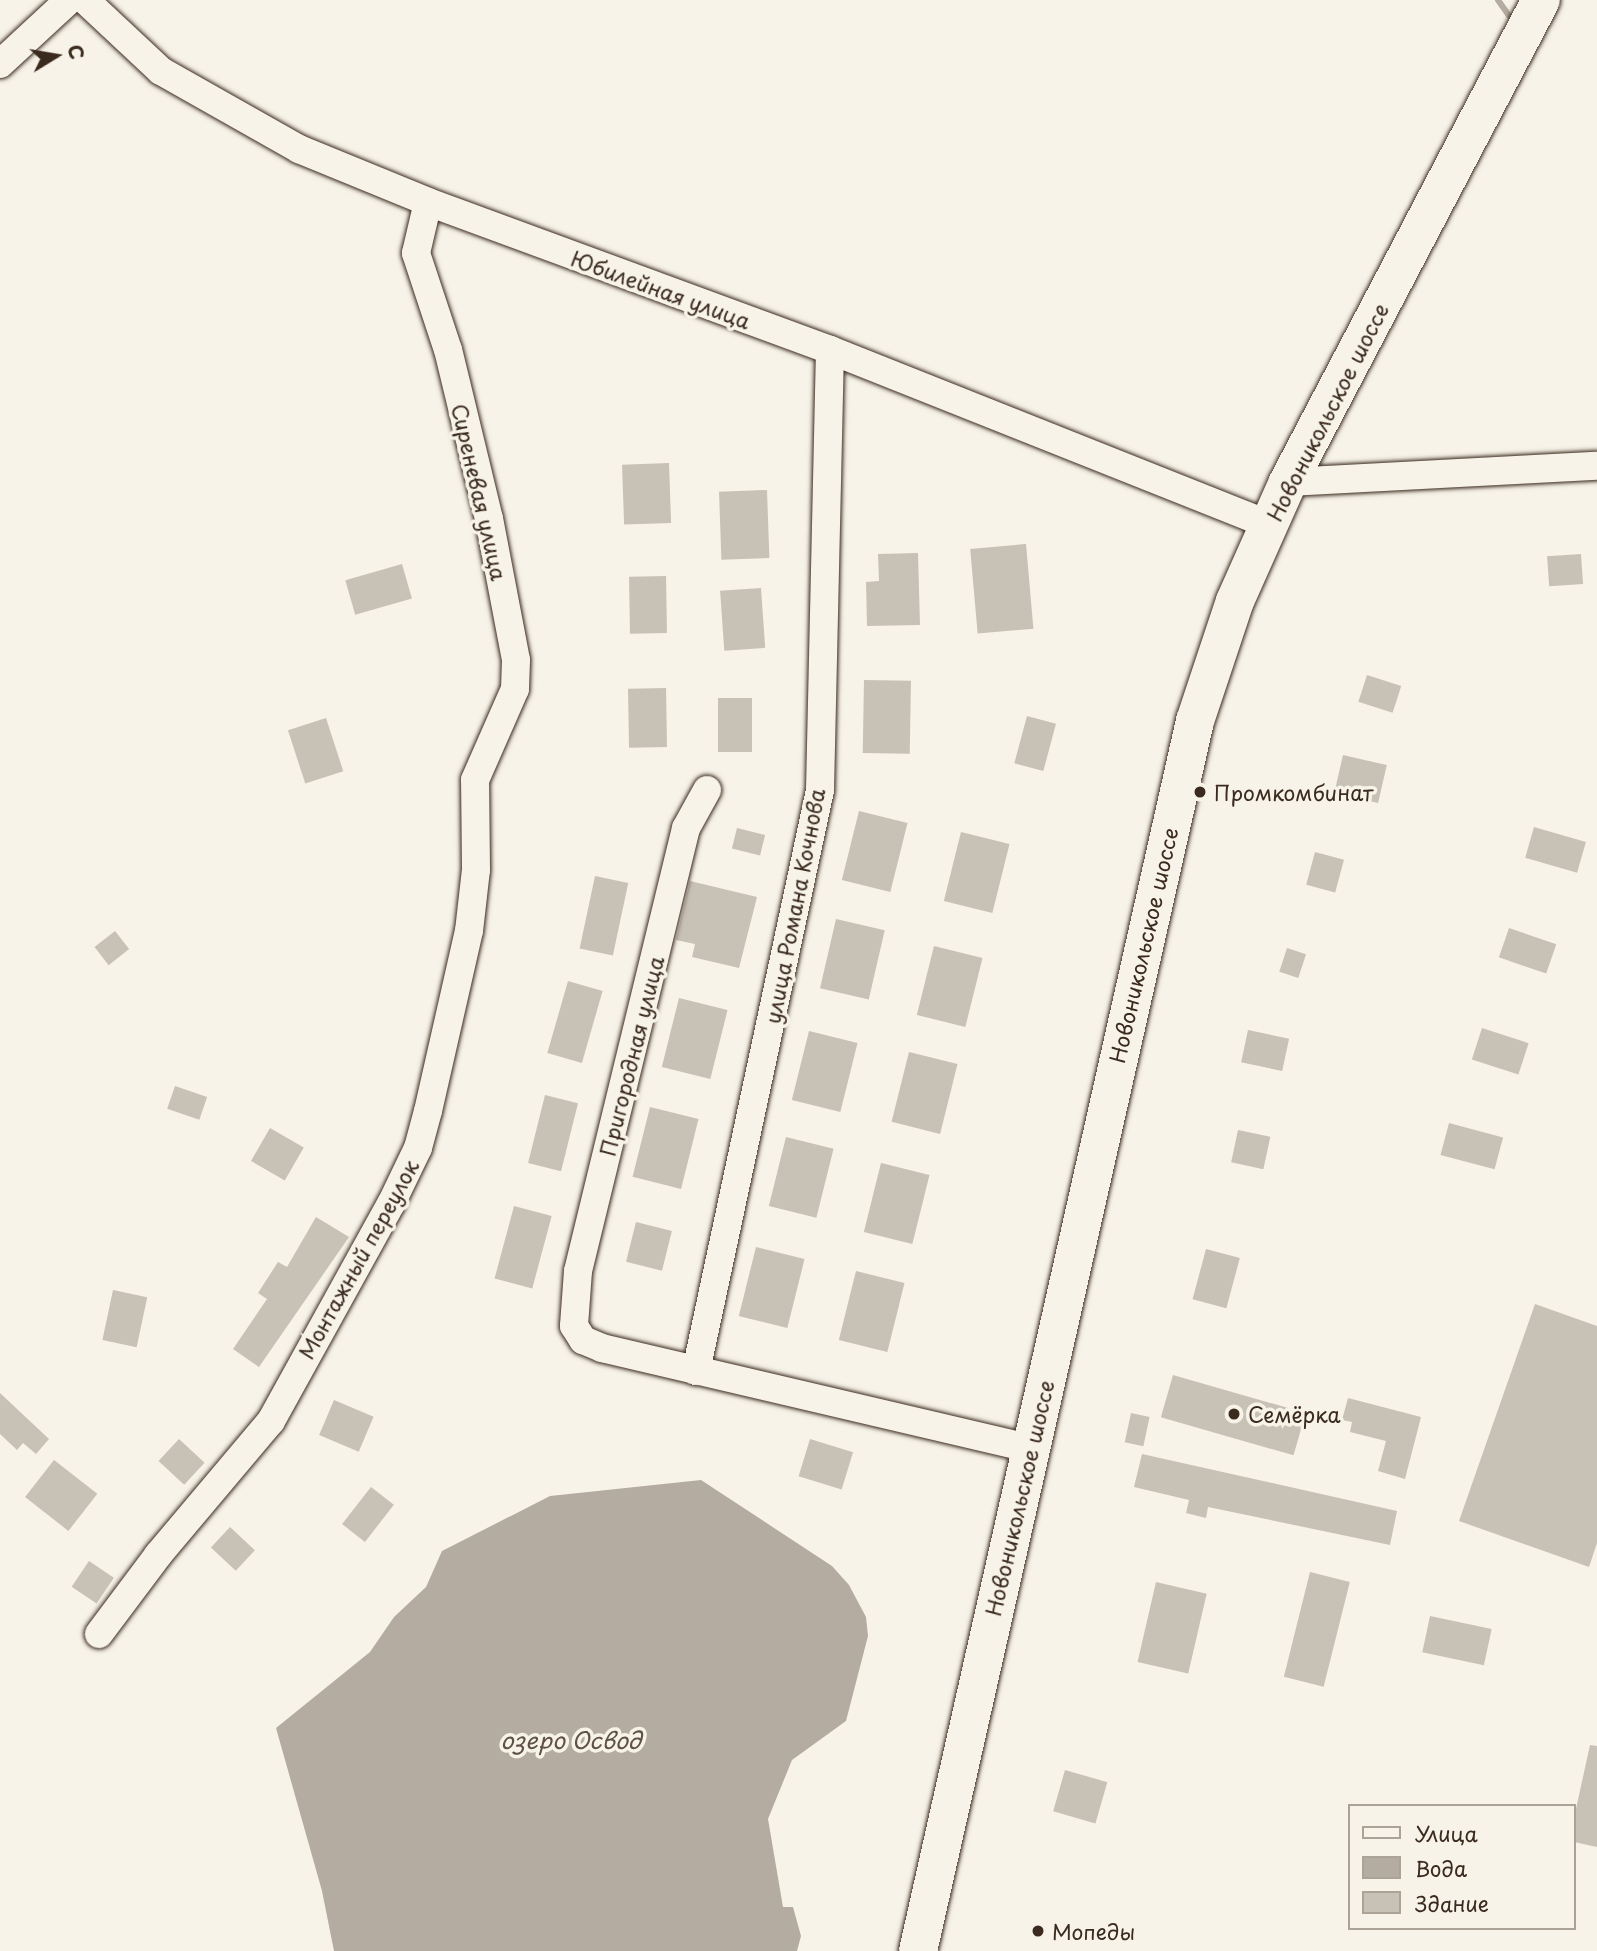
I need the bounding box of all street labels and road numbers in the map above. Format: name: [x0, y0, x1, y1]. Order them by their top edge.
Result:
street label: Юбилейная улица: [568, 245, 754, 333]
street label: Новоникольское шоссе: [1261, 299, 1393, 525]
street label: Сиреневая улица: [447, 401, 513, 583]
street label: улица Романа Кочнова: [759, 785, 829, 1027]
street label: Новоникольское шоссе: [1104, 825, 1182, 1065]
street label: Пригородная улица: [594, 953, 668, 1159]
street label: Монтажный переулок: [293, 1155, 423, 1363]
street label: Новоникольское шоссе: [980, 1378, 1058, 1618]

